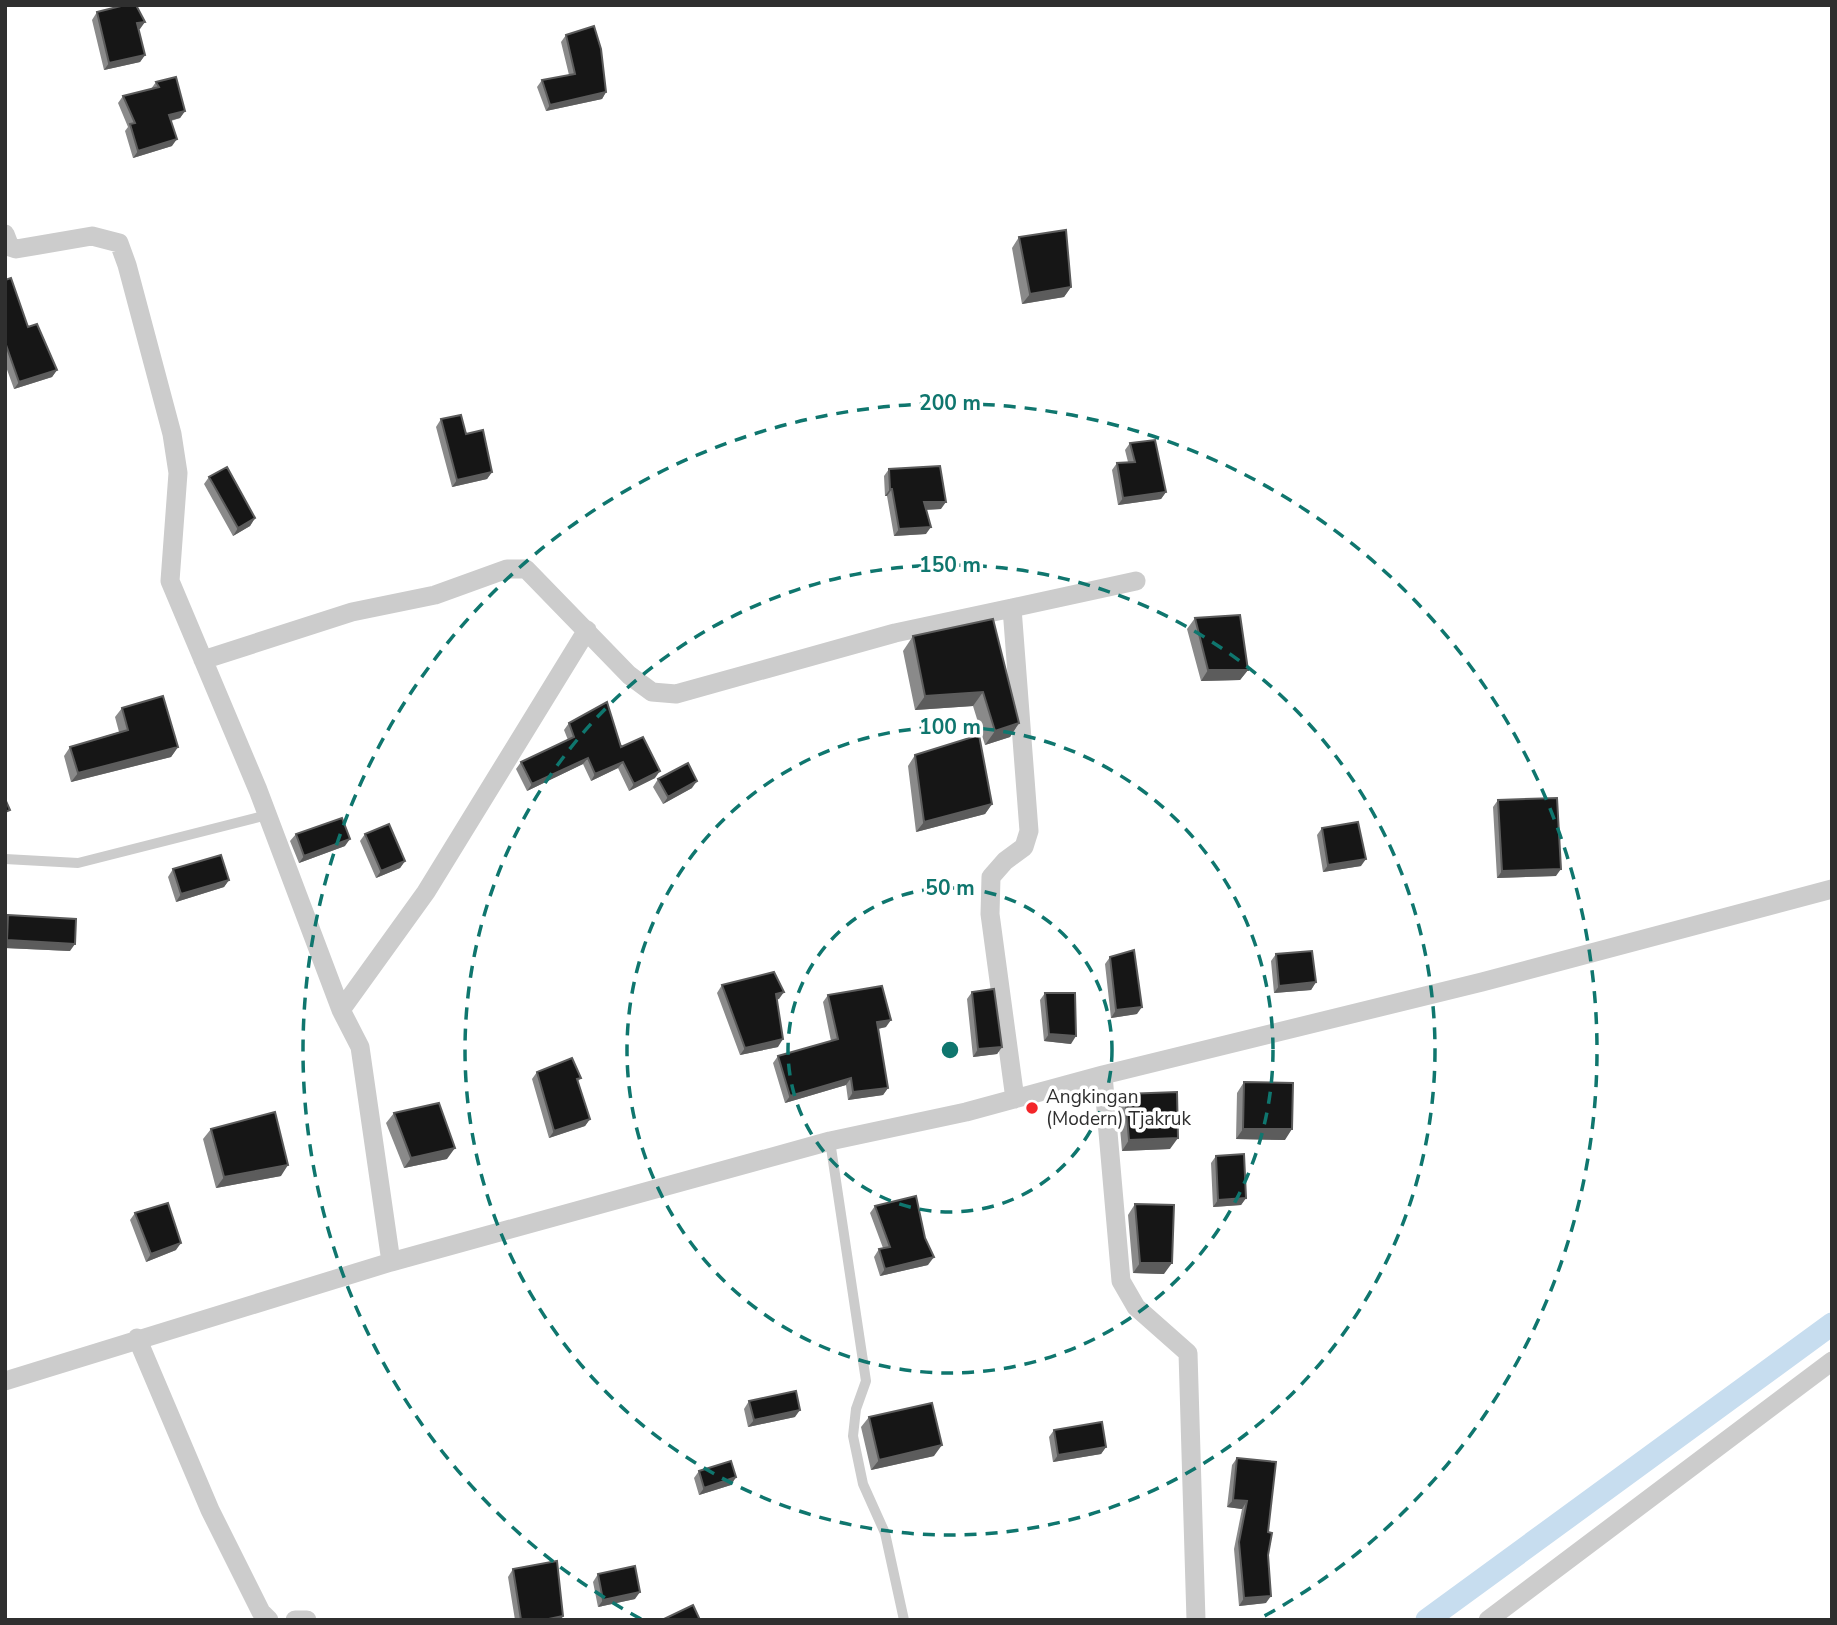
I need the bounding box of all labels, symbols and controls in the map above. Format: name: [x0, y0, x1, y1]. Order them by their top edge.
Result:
text: 200 m: [919, 389, 981, 417]
text: 150 m: [919, 551, 981, 579]
text: 100 m: [919, 713, 981, 741]
text: 50 m: [925, 874, 975, 902]
centre of rings: [938, 1038, 962, 1062]
place label: Angkingan (Modern) Tjakruk: [1046, 1084, 1191, 1132]
marker: Angkingan (Modern) Tjakruk: [1024, 1100, 1040, 1116]

